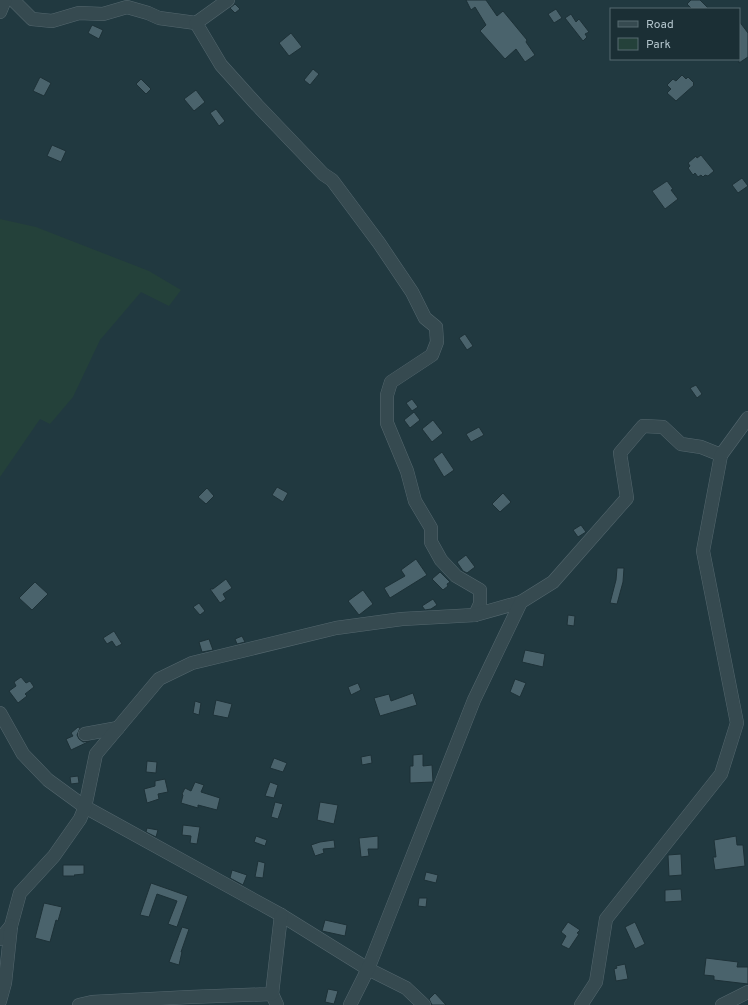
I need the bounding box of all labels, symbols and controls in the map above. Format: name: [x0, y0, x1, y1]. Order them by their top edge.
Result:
legend: [610, 8, 740, 60]
text: Road: [646, 17, 674, 33]
text: Park: [646, 37, 671, 53]

